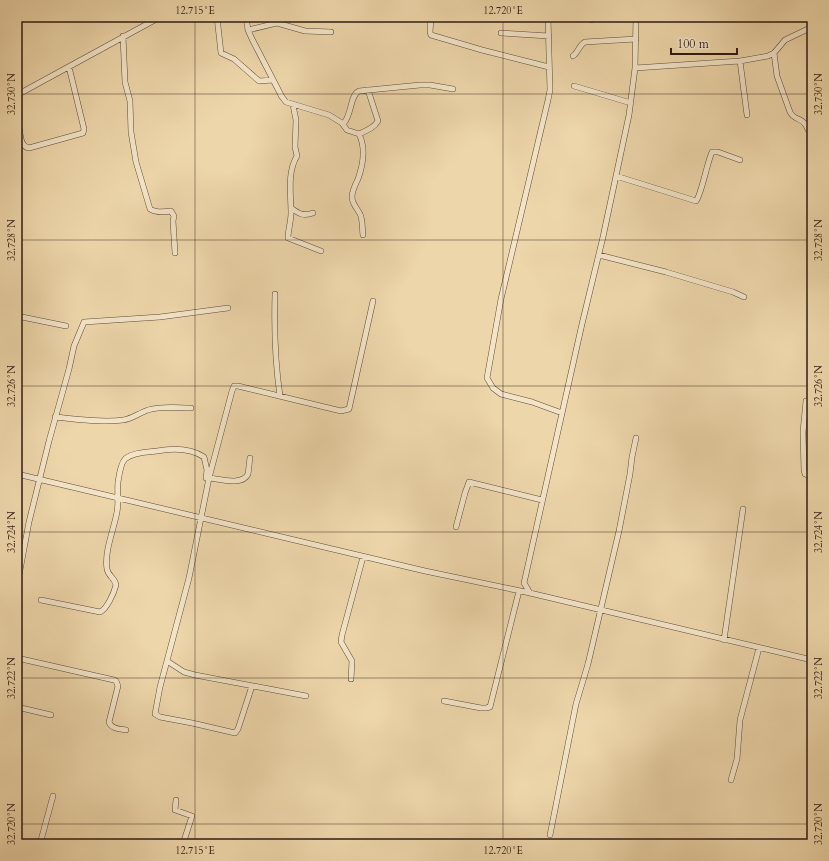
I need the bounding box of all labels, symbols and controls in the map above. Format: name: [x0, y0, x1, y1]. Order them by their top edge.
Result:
text: 12.715°E: [175, 4, 215, 18]
text: 12.720°E: [483, 4, 523, 18]
scale bar: [671, 30, 737, 56]
text: 100 m: [677, 36, 710, 52]
text: 32.730°N: [5, 73, 19, 115]
text: 32.730°N: [812, 73, 826, 115]
text: 32.728°N: [5, 219, 19, 261]
text: 32.728°N: [812, 219, 826, 261]
text: 32.726°N: [5, 365, 19, 407]
text: 32.726°N: [812, 365, 826, 407]
text: 32.724°N: [5, 511, 19, 553]
text: 32.724°N: [812, 511, 826, 553]
text: 32.722°N: [5, 657, 19, 699]
text: 32.722°N: [812, 657, 826, 699]
text: 32.720°N: [5, 803, 19, 845]
text: 32.720°N: [812, 803, 826, 845]
text: 12.715°E: [175, 844, 215, 858]
text: 12.720°E: [483, 844, 523, 858]

